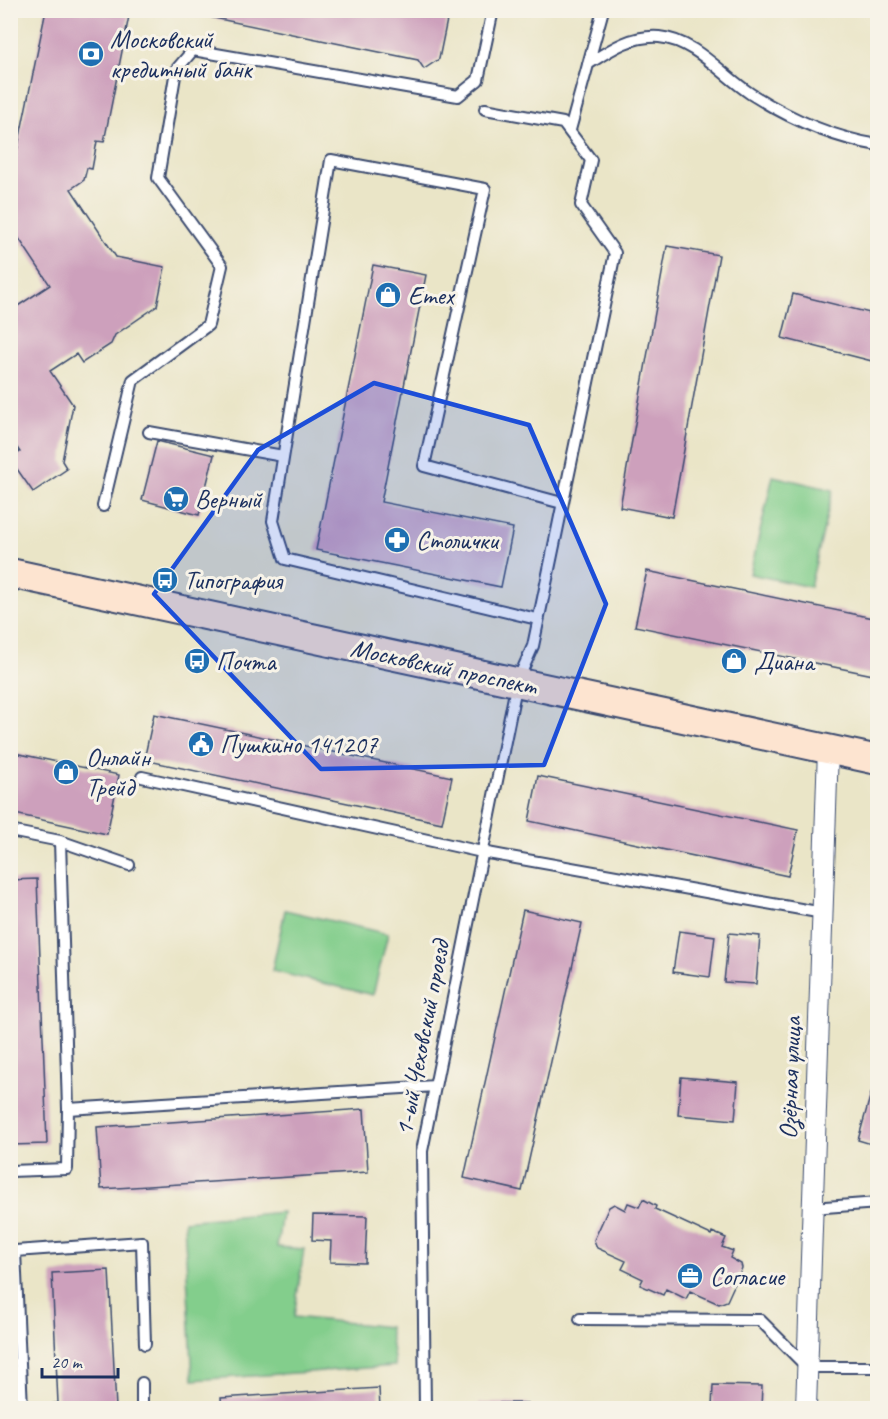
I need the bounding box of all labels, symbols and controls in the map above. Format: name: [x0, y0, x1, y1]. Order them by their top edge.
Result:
place label: Московский кредитный банк: [110, 23, 253, 86]
bank icon: Московский кредитный банк: [76, 39, 106, 69]
place label: Emex: [408, 279, 456, 312]
shop icon: Emex: [373, 280, 403, 310]
place label: Верный: [195, 483, 264, 516]
supermarket icon: Верный: [161, 484, 191, 514]
place label: Столички: [416, 524, 500, 557]
pharmacy icon: Столички: [382, 525, 412, 555]
place label: Типография: [184, 564, 284, 597]
bus stop icon: Типография: [150, 565, 180, 595]
street label: Московский проспект: [348, 631, 542, 703]
place label: Почта: [216, 645, 277, 678]
place label: Диана: [754, 645, 816, 678]
bus stop icon: Почта: [182, 646, 212, 676]
shop icon: Диана: [719, 646, 749, 676]
place label: Пушкино 141207: [220, 728, 379, 761]
public building icon: Пушкино 141207: [186, 729, 216, 759]
place label: Онлайн Трейд: [86, 741, 152, 804]
shop icon: Онлайн Трейд: [51, 757, 81, 787]
street label: 1-ый Чеховский проезд: [387, 935, 458, 1139]
street label: Озёрная улица: [771, 1015, 810, 1140]
place label: Согласие: [710, 1260, 787, 1293]
office icon: Согласие: [675, 1261, 705, 1291]
scale bar: [42, 1341, 118, 1379]
text: 20 m: [51, 1351, 84, 1373]

